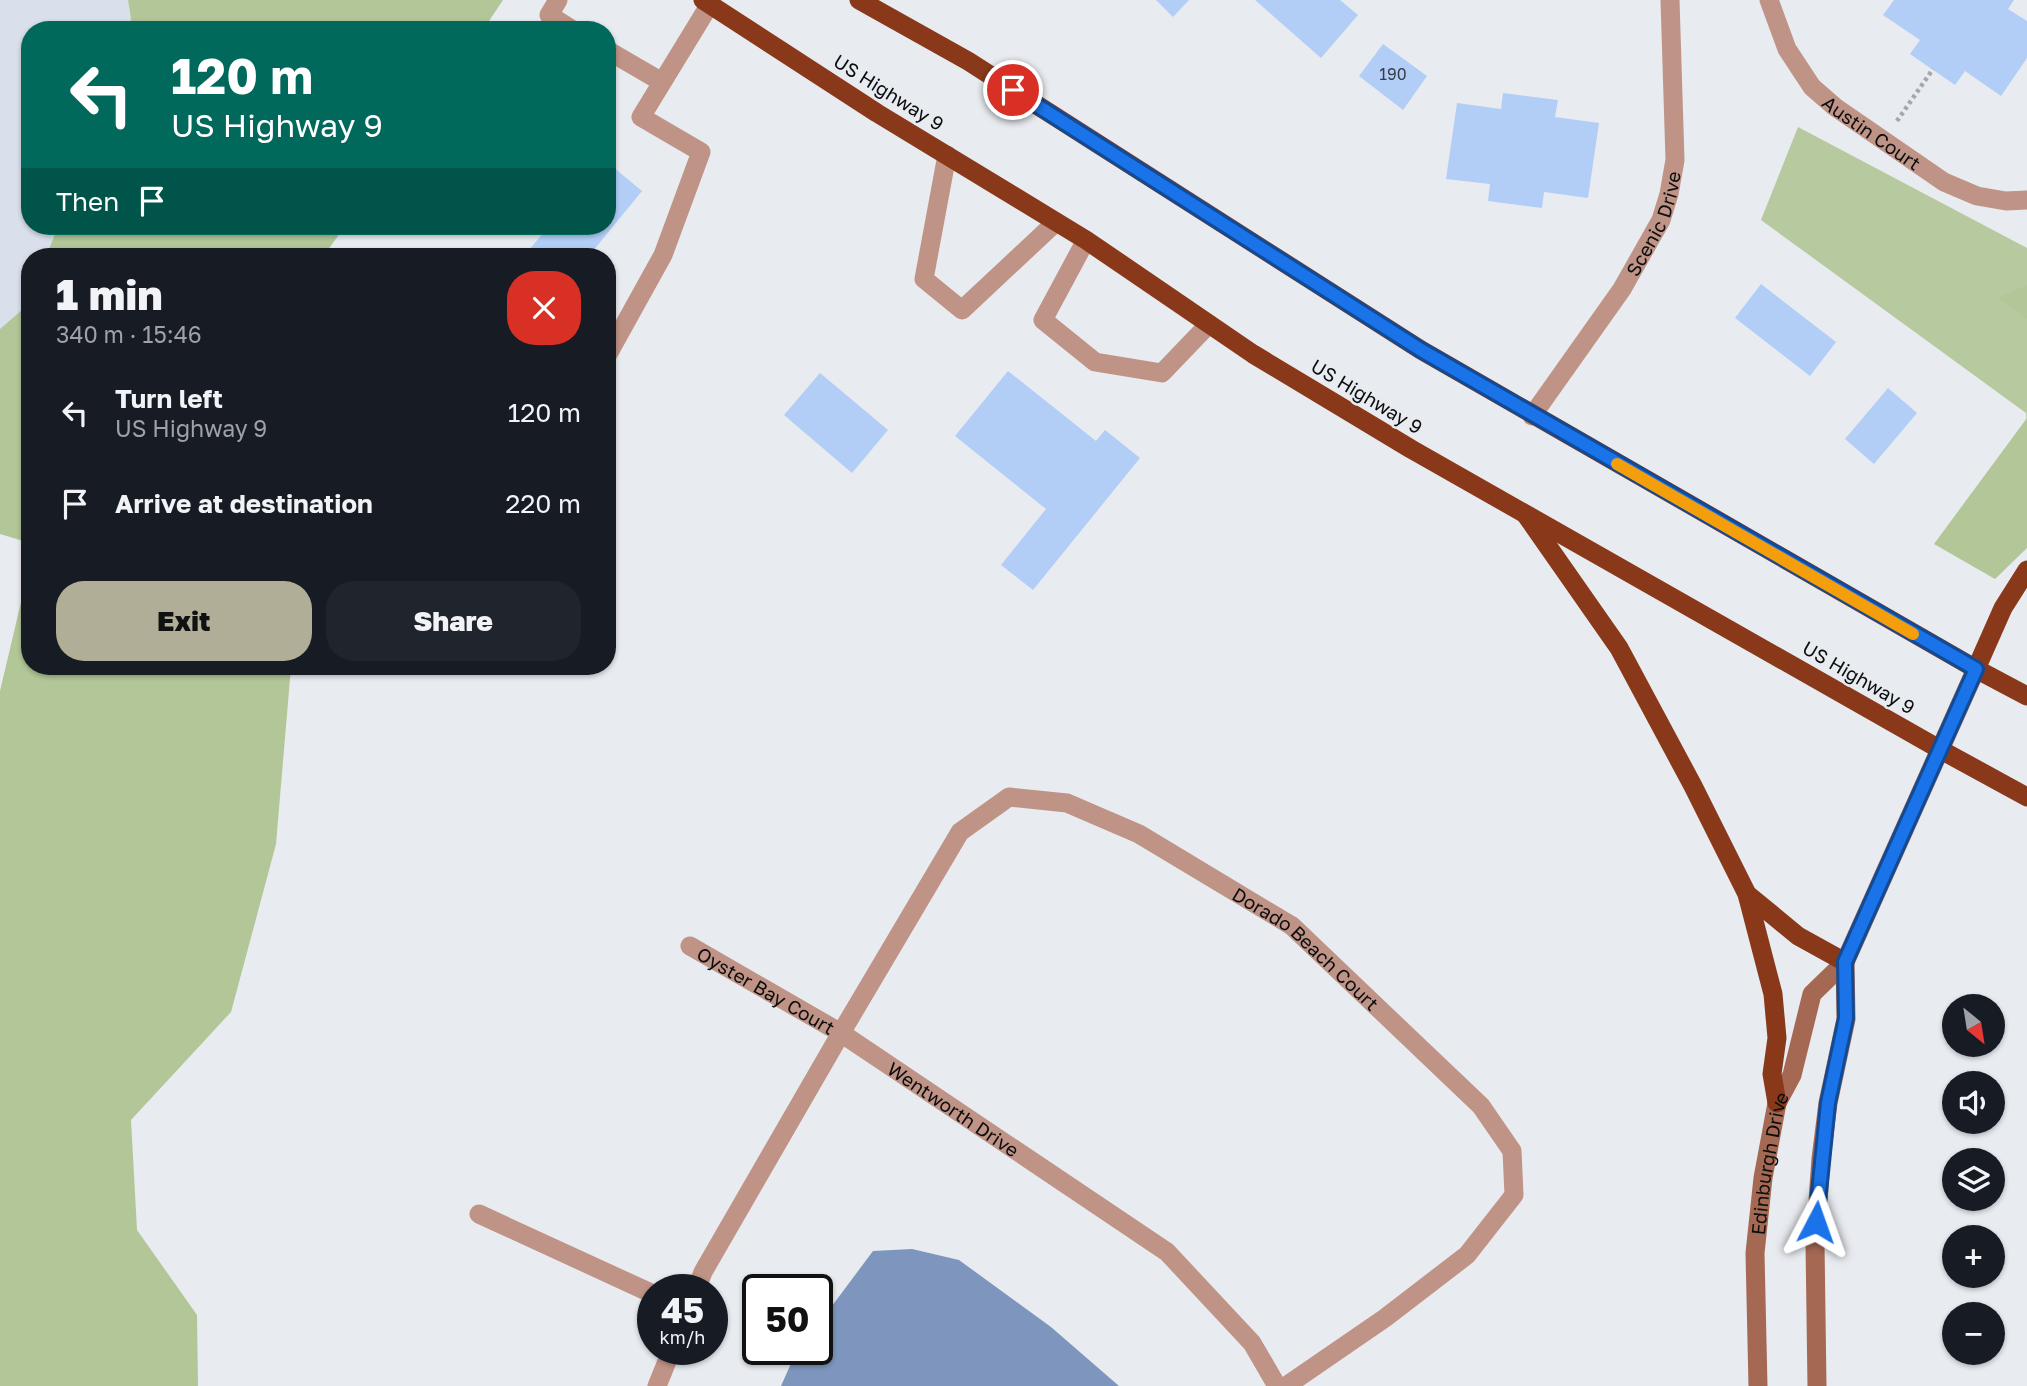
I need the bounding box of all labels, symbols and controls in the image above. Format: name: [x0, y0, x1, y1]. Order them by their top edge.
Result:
text: 120 m: [171, 46, 313, 105]
icon: left: [56, 49, 147, 140]
street label: US Highway 9: [830, 49, 948, 135]
pin: [983, 60, 1043, 120]
house number: 190: [1379, 64, 1407, 84]
icon: arrive: [994, 71, 1032, 109]
street label: Austin Court: [1818, 90, 1926, 174]
text: US Highway 9: [171, 106, 383, 144]
street label: Scenic Drive: [1620, 169, 1684, 280]
icon: arrive: [133, 182, 171, 220]
text: Then: [56, 186, 119, 217]
text: 1 min: [56, 269, 163, 319]
button: close: [507, 271, 581, 345]
text: 340 m · 15:46: [56, 320, 202, 348]
street label: US Highway 9: [1307, 354, 1427, 438]
text: Turn left: [115, 383, 223, 414]
icon: left: [56, 394, 94, 432]
text: 120 m: [508, 397, 581, 428]
text: US Highway 9: [115, 414, 267, 442]
icon: arrive: [56, 485, 94, 523]
text: Arrive at destination: [115, 488, 373, 519]
text: 220 m: [505, 488, 581, 519]
button: Exit: [56, 581, 312, 661]
button: Share: [326, 581, 581, 661]
street label: US Highway 9: [1799, 636, 1919, 718]
street label: Dorado Beach Court: [1229, 882, 1384, 1014]
street label: Oyster Bay Court: [693, 941, 839, 1039]
north arrow: [1942, 994, 2006, 1057]
map controls: [1942, 994, 2005, 1365]
street label: Wentworth Drive: [884, 1056, 1024, 1161]
button: sound: [1942, 1071, 2005, 1134]
street label: Edinburgh Drive: [1745, 1087, 1793, 1236]
button: layers: [1942, 1148, 2005, 1211]
position arrow: [1779, 1185, 1853, 1259]
button: +: [1942, 1225, 2005, 1288]
speed limit sign: 50: [742, 1274, 833, 1365]
text: 45: [661, 1289, 704, 1331]
button: −: [1942, 1302, 2005, 1365]
text: km/h: [660, 1326, 705, 1348]

